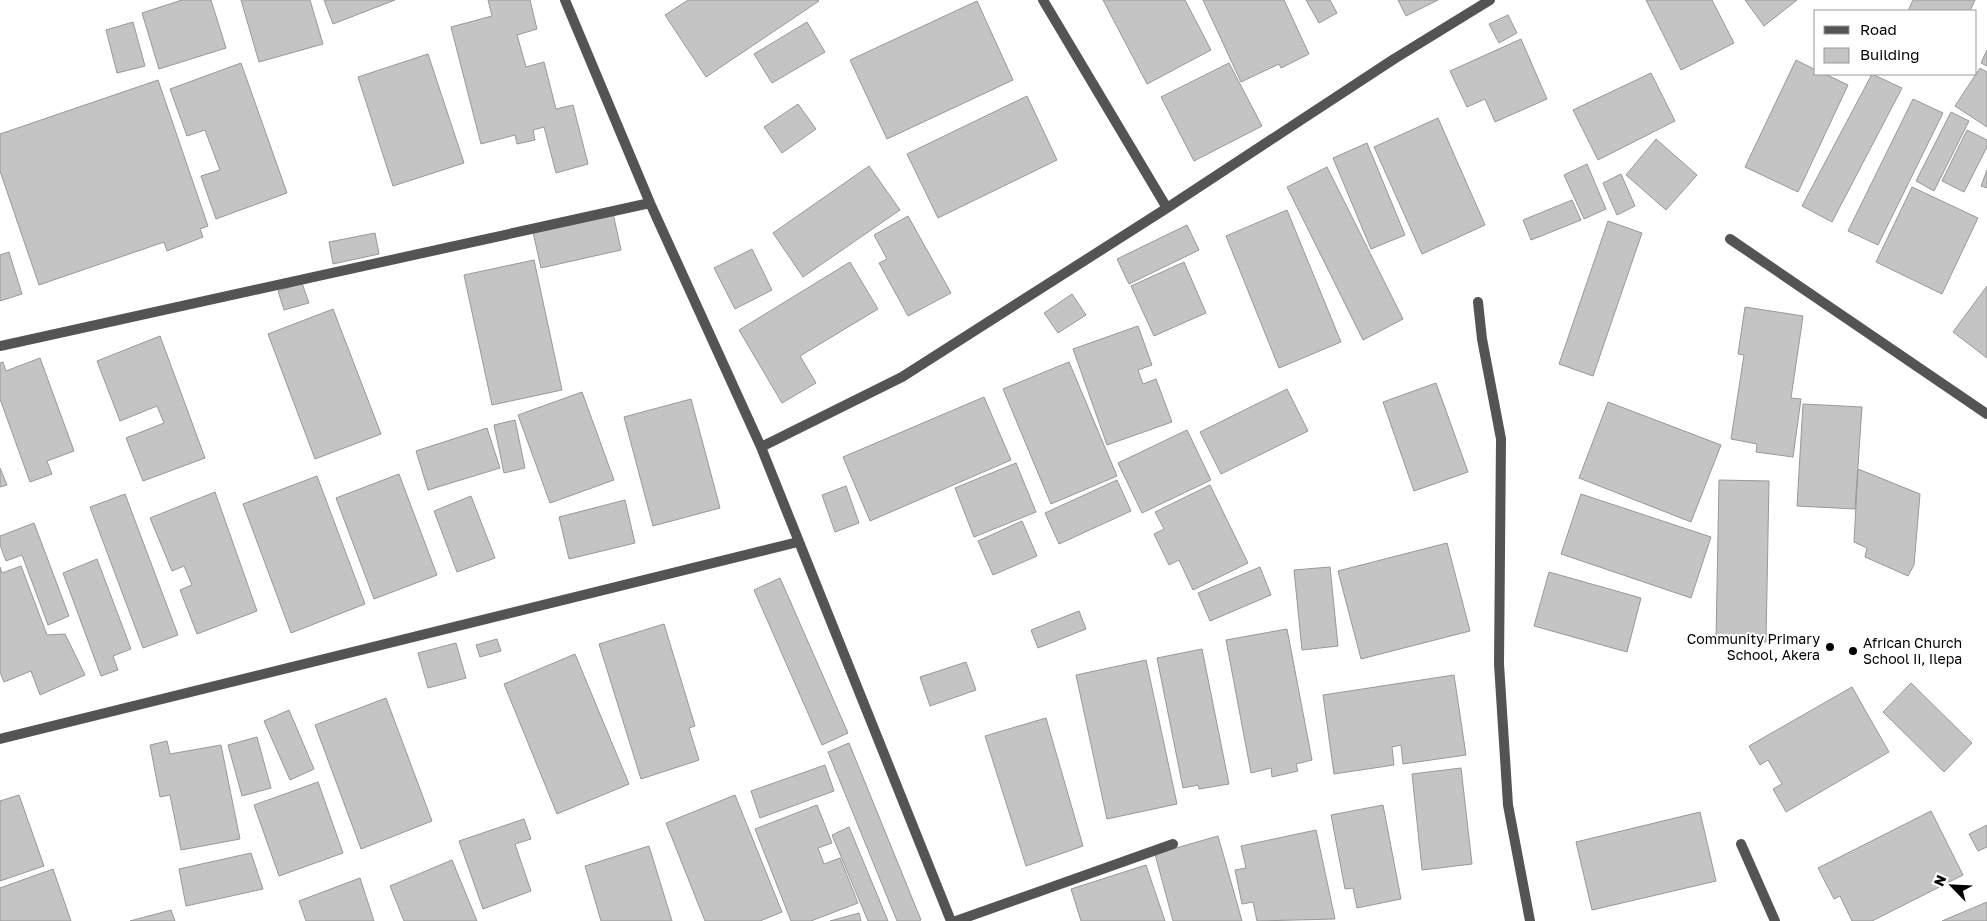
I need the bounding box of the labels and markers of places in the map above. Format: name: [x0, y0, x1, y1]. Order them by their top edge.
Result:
place label: Community Primary School, Akera: [1687, 630, 1820, 663]
place label: African Church School Ii, Ilepa: [1863, 634, 1962, 667]
marker: Community Primary School, Akera: [1824, 641, 1836, 653]
marker: African Church School Ii, Ilepa: [1847, 645, 1859, 657]

